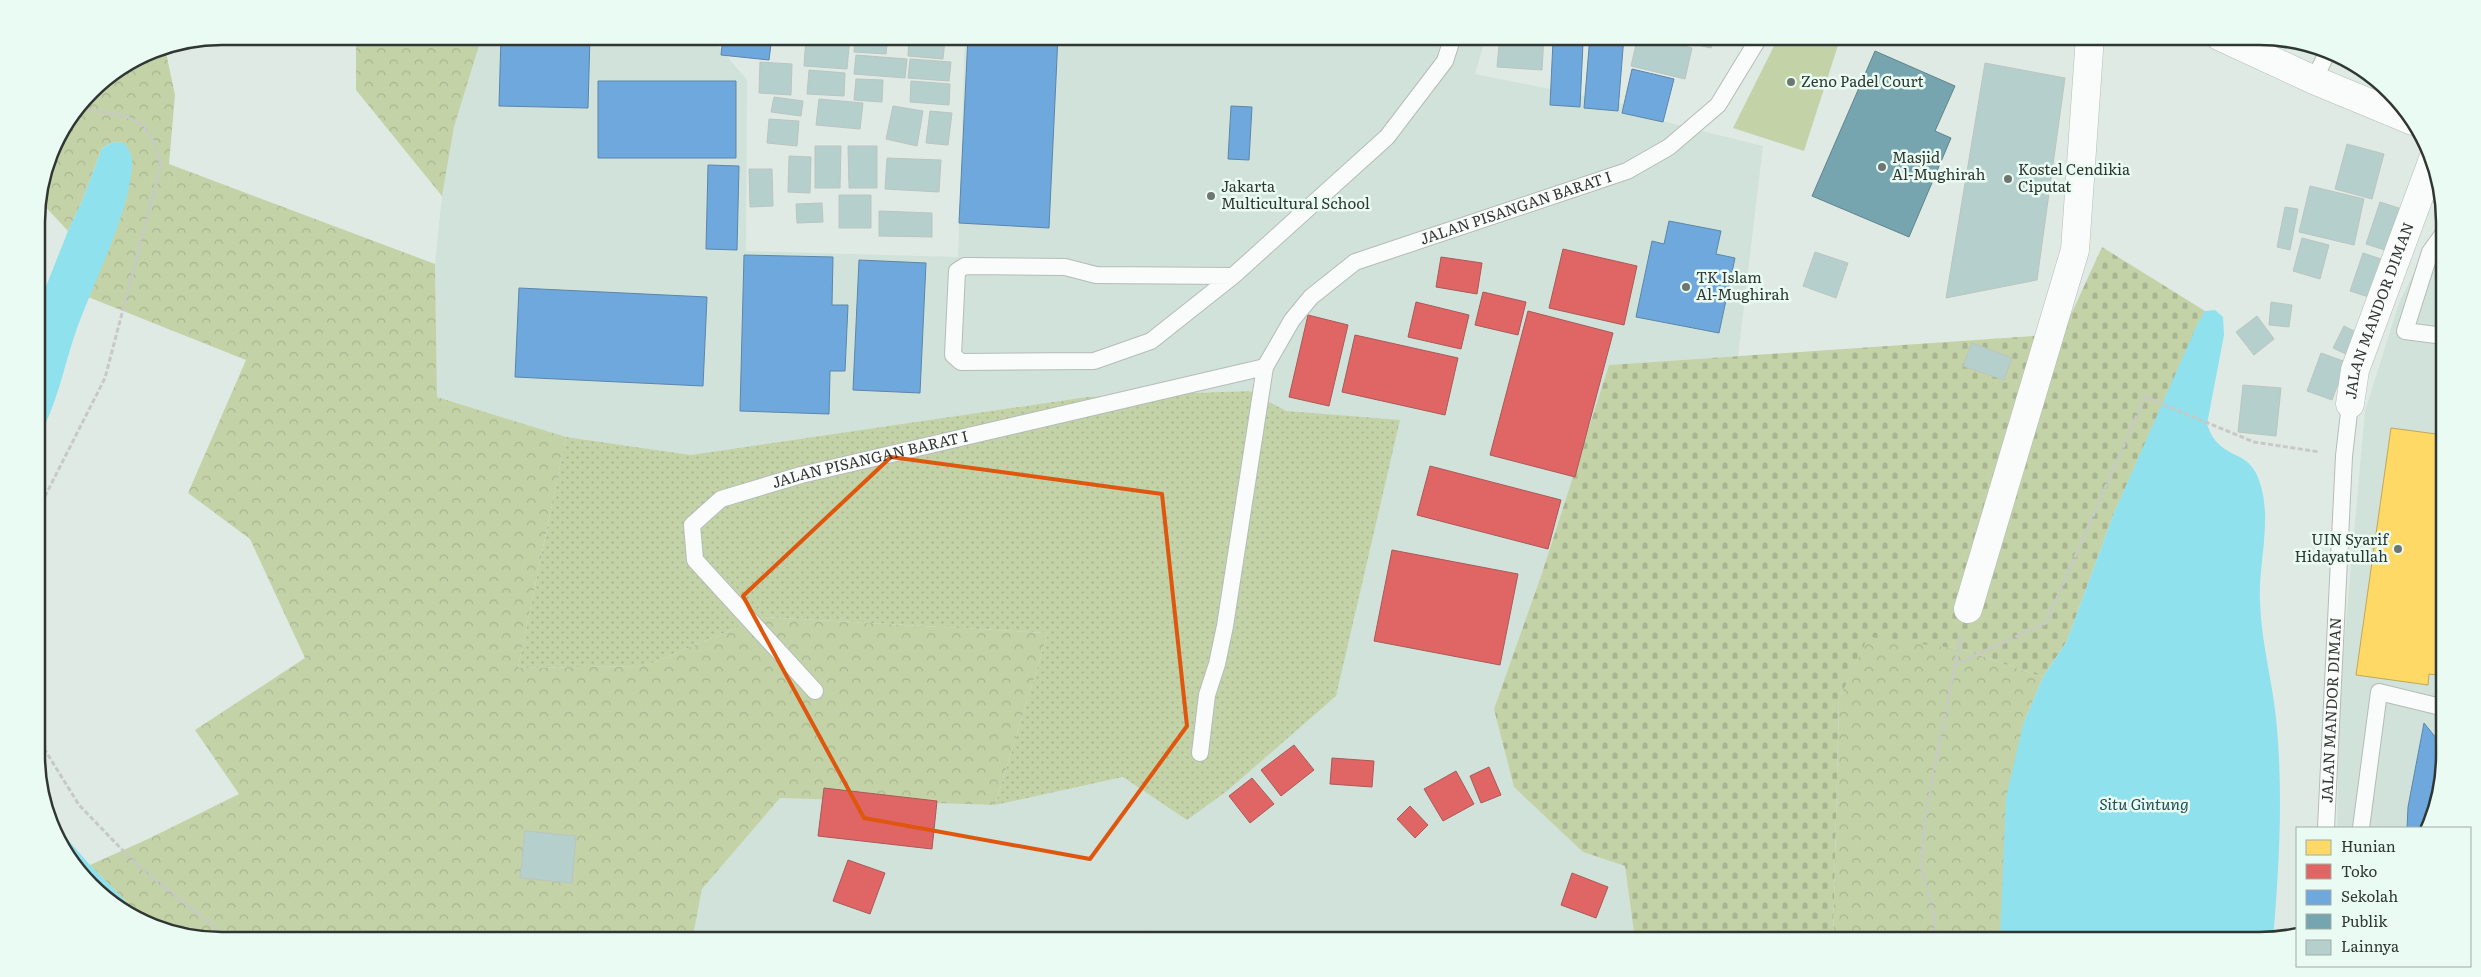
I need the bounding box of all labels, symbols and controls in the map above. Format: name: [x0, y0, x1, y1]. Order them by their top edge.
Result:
place label: Zeno Padel Court: [1801, 69, 1924, 92]
marker: Zeno Padel Court: [1785, 76, 1797, 88]
place label: Masjid Al-Mughirah: [1892, 145, 1985, 185]
place label: Kostel Cendikia Ciputat: [2018, 157, 2131, 197]
marker: Masjid Al-Mughirah: [1876, 161, 1888, 173]
street label: JALAN PISANGAN BARAT I: [1417, 164, 1615, 249]
marker: Kostel Cendikia Ciputat: [2002, 173, 2014, 185]
place label: Jakarta Multicultural School: [1221, 174, 1370, 214]
marker: Jakarta Multicultural School: [1205, 190, 1217, 202]
street label: JALAN MANDOR DIMAN: [2338, 219, 2419, 401]
place label: TK Islam Al-Mughirah: [1696, 265, 1789, 305]
marker: TK Islam Al-Mughirah: [1680, 281, 1692, 293]
street label: JALAN PISANGAN BARAT I: [769, 424, 970, 493]
place label: UIN Syarif Hidayatullah: [2294, 527, 2389, 567]
marker: UIN Syarif Hidayatullah: [2392, 543, 2404, 555]
street label: JALAN MANDOR DIMAN: [2314, 617, 2346, 804]
water label: Situ Gintung: [2099, 791, 2189, 815]
legend: [2296, 827, 2471, 967]
text: Hunian: [2341, 834, 2396, 857]
text: Toko: [2341, 859, 2378, 882]
text: Sekolah: [2341, 884, 2398, 907]
text: Publik: [2341, 909, 2388, 932]
text: Lainnya: [2341, 934, 2400, 957]

